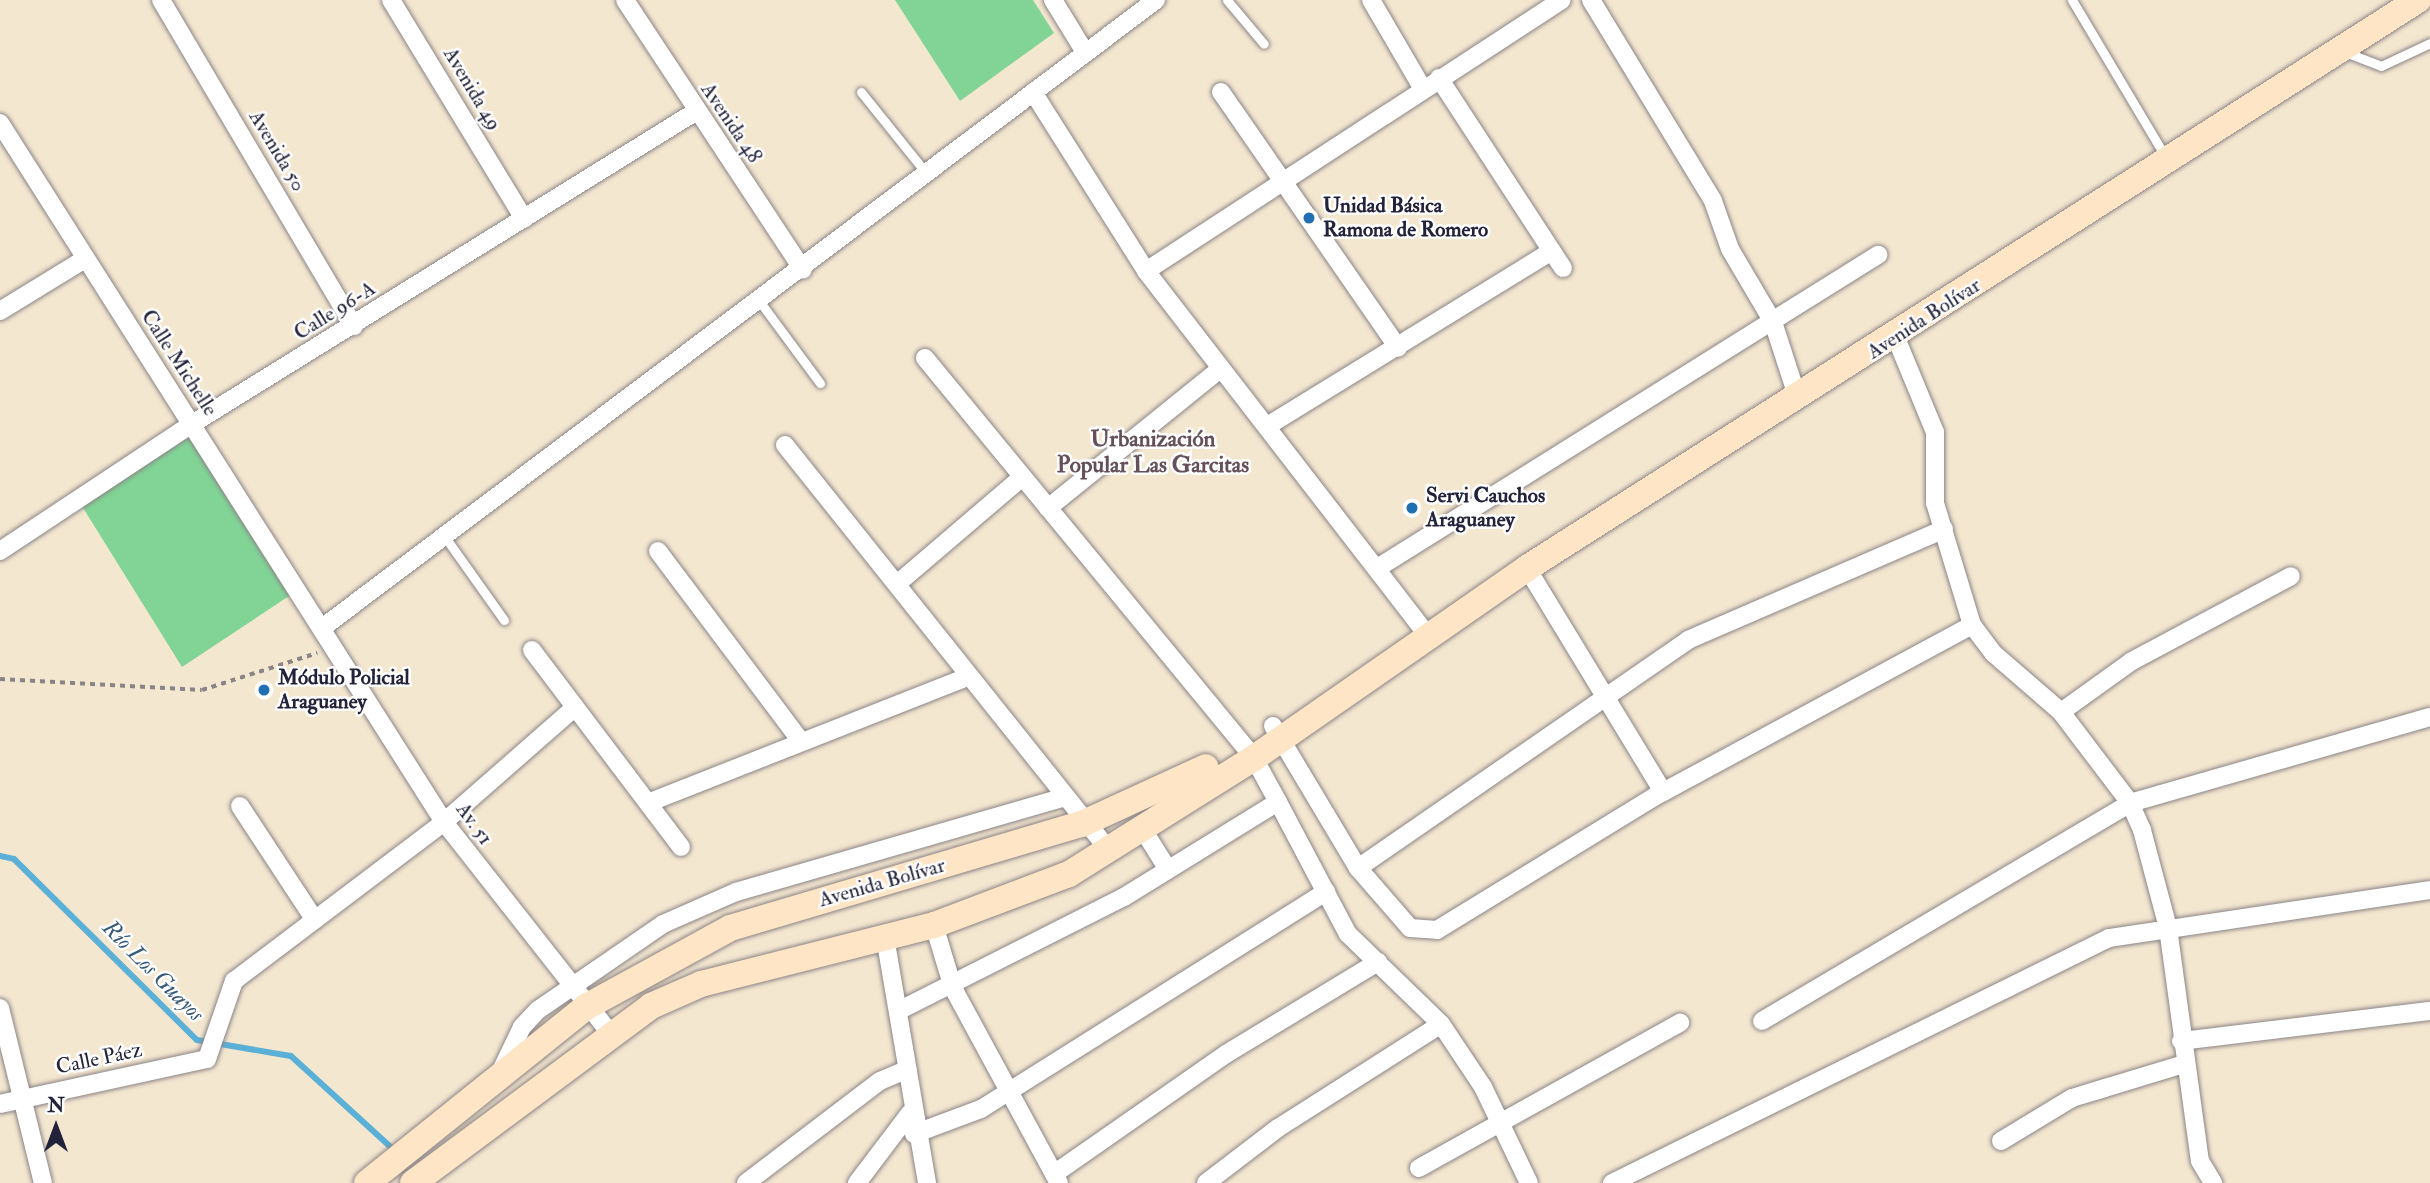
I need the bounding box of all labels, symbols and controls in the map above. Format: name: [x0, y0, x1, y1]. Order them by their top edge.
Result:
street label: Avenida 49: [437, 43, 507, 135]
street label: Avenida 48: [695, 78, 767, 168]
street label: Avenida 50: [243, 106, 311, 196]
place label: Unidad Básica Ramona de Romero: [1323, 193, 1488, 243]
marker: Unidad Básica Ramona de Romero: [1301, 210, 1317, 226]
street label: Avenida Bolívar: [1863, 273, 1985, 365]
street label: Calle 96-A: [290, 276, 380, 346]
street label: Calle Michelle: [135, 305, 223, 421]
district label: Urbanización Popular Las Garcitas: [1057, 425, 1249, 479]
place label: Servi Cauchos Araguaney: [1426, 483, 1545, 533]
marker: Servi Cauchos Araguaney: [1404, 500, 1420, 516]
place label: Módulo Policial Araguaney: [278, 665, 410, 715]
marker: Módulo Policial Araguaney: [256, 682, 272, 698]
street label: Av. 51: [450, 798, 498, 850]
street label: Avenida Bolívar: [816, 853, 948, 913]
water label: Río Los Guayos: [96, 914, 210, 1028]
street label: Calle Páez: [54, 1038, 144, 1080]
north arrow: [21, 1092, 91, 1162]
text: N: [47, 1094, 65, 1118]

